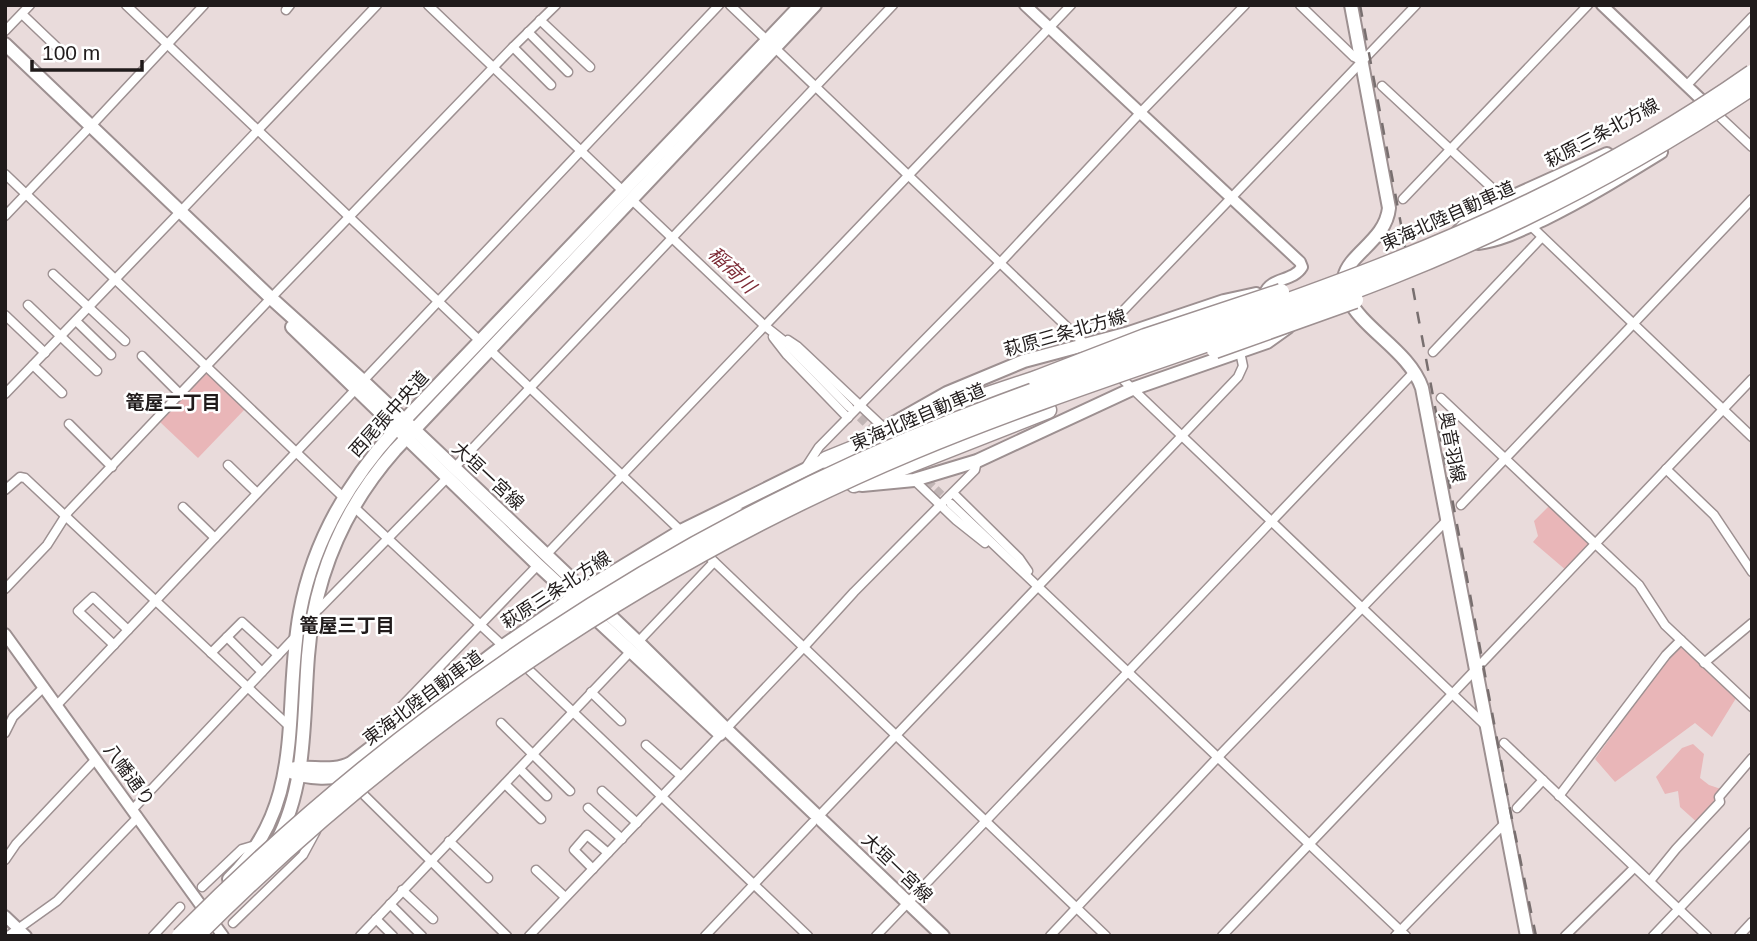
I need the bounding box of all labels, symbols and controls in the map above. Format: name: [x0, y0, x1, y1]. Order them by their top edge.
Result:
scale bar: [32, 28, 142, 72]
text: 100 m: [42, 41, 100, 64]
street label: 萩原三条北方線: [1542, 95, 1662, 171]
street label: 東海北陸自動車道: [1378, 178, 1518, 254]
water label: 稲荷川: [704, 243, 761, 299]
street label: 萩原三条北方線: [1002, 306, 1128, 360]
street label: 西尾張中央道: [345, 367, 433, 461]
street label: 東海北陸自動車道: [848, 380, 988, 454]
district label: 篭屋二丁目: [125, 392, 221, 413]
street label: 奥音羽線: [1435, 410, 1469, 484]
street label: 大垣一宮線: [448, 438, 528, 514]
street label: 萩原三条北方線: [498, 547, 614, 633]
district label: 篭屋三丁目: [299, 615, 395, 636]
street label: 東海北陸自動車道: [359, 647, 487, 749]
street label: 八幡通り: [100, 740, 158, 810]
street label: 大垣一宮線: [858, 830, 936, 906]

